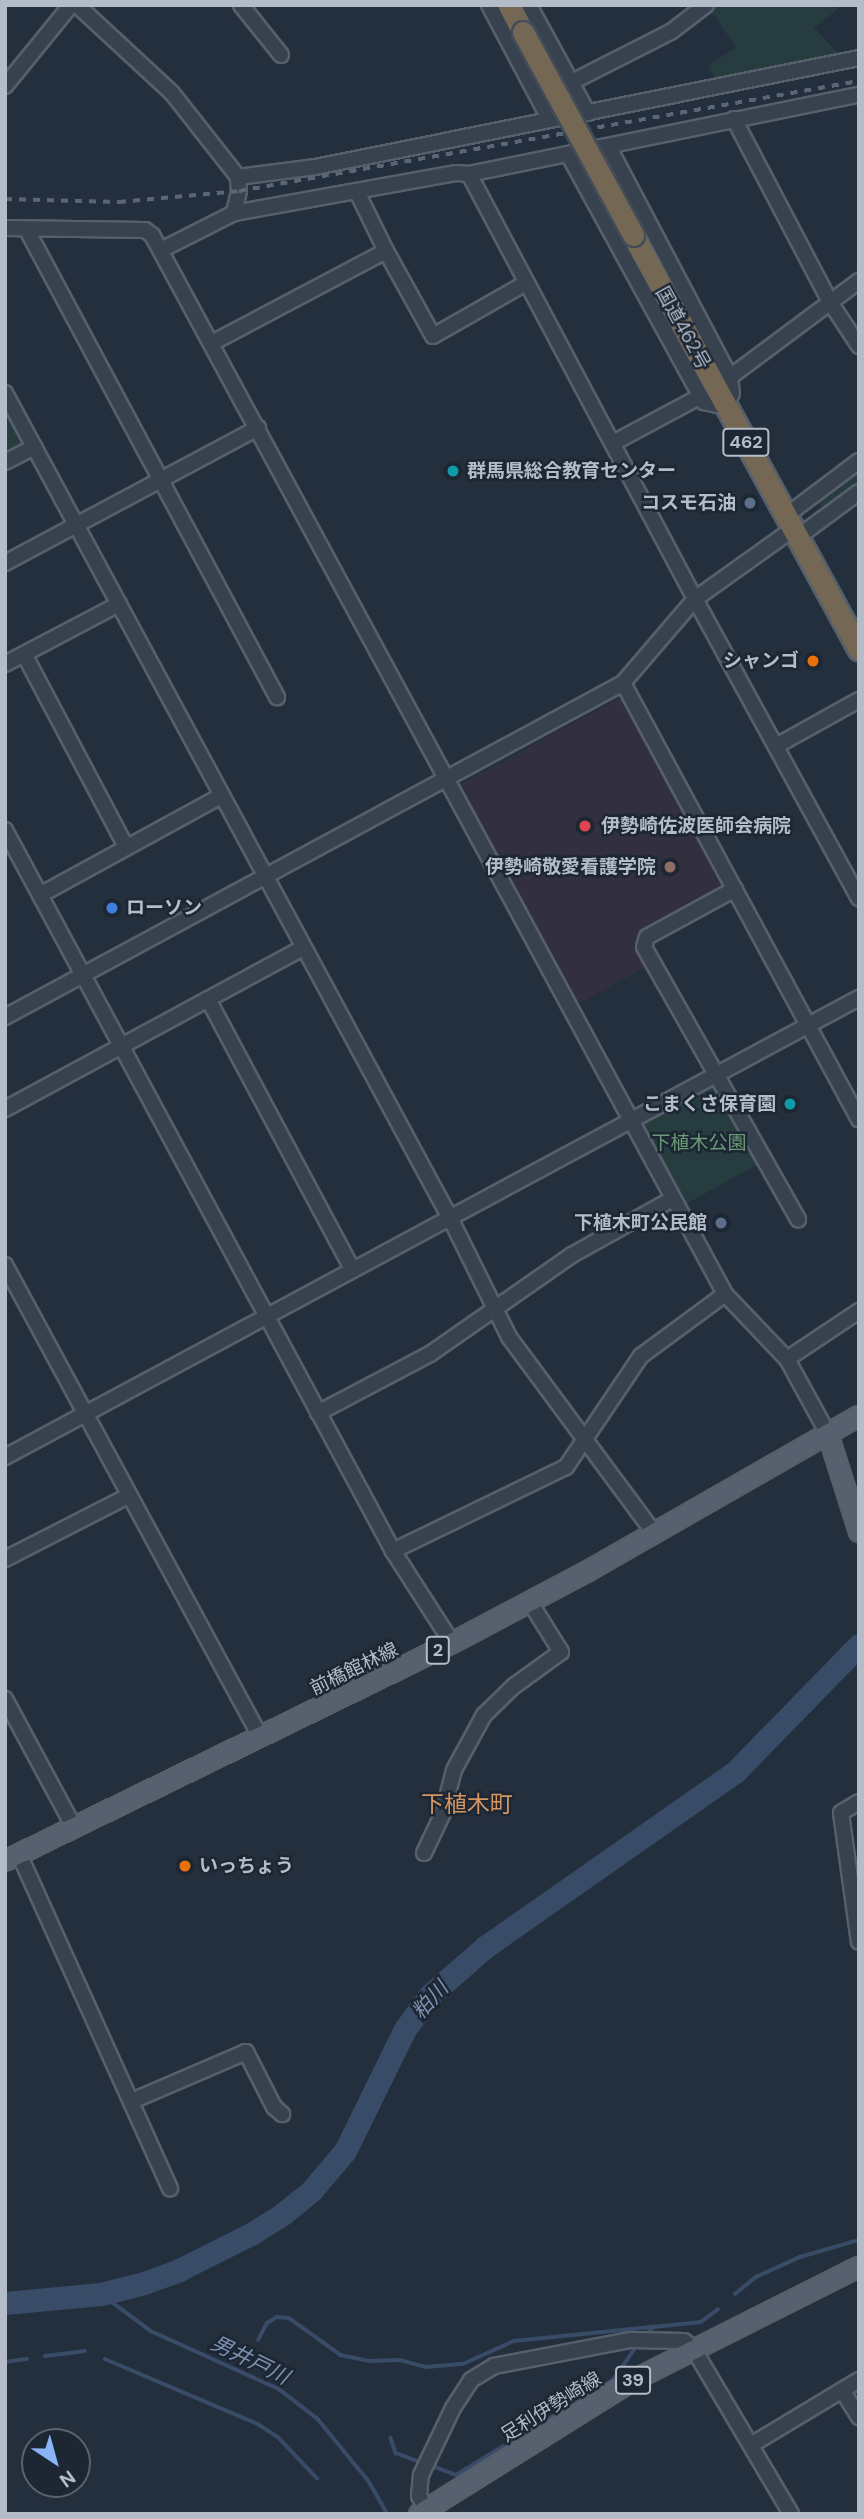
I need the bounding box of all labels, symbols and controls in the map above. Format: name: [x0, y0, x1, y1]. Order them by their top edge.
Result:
street label: 国道462号: [651, 283, 715, 373]
road number: 462: [722, 428, 770, 457]
place label: 群馬県総合教育センター: [467, 460, 676, 482]
marker: 群馬県総合教育センター: [445, 463, 461, 479]
place label: コスモ石油: [641, 492, 736, 514]
marker: コスモ石油: [742, 495, 758, 511]
place label: シャンゴ: [723, 650, 799, 672]
marker: シャンゴ: [805, 653, 821, 669]
place label: 伊勢崎佐波医師会病院: [601, 815, 791, 837]
marker: 伊勢崎佐波医師会病院: [575, 816, 595, 836]
place label: 伊勢崎敬愛看護学院: [485, 856, 656, 878]
marker: 伊勢崎敬愛看護学院: [662, 859, 678, 875]
place label: ローソン: [126, 897, 202, 919]
marker: ローソン: [104, 900, 120, 916]
place label: こまくさ保育園: [643, 1093, 776, 1115]
marker: こまくさ保育園: [782, 1096, 798, 1112]
park label: 下植木公園: [652, 1132, 746, 1154]
place label: 下植木町公民館: [574, 1212, 707, 1234]
marker: 下植木町公民館: [713, 1215, 729, 1231]
road number: 2: [426, 1636, 450, 1665]
street label: 前橋館林線: [306, 1638, 402, 1700]
district label: 下植木町: [421, 1790, 513, 1818]
place label: いっちょう: [199, 1855, 294, 1877]
marker: いっちょう: [177, 1858, 193, 1874]
water label: 粕川: [407, 1976, 453, 2024]
water label: 男井戸川: [207, 2330, 293, 2390]
road number: 39: [614, 2366, 652, 2394]
street label: 足利伊勢崎線: [497, 2367, 605, 2447]
north arrow: [21, 2428, 91, 2498]
text: N: [55, 2465, 80, 2493]

